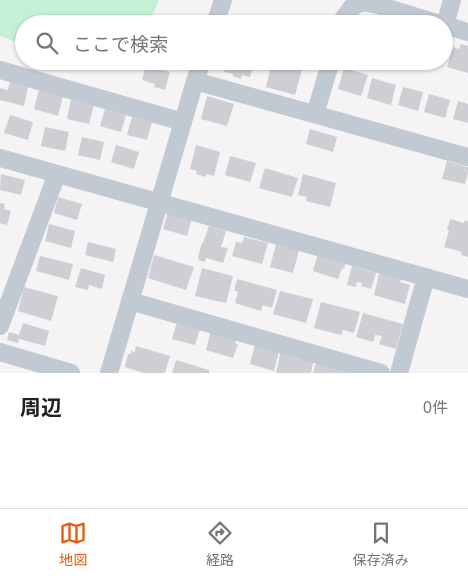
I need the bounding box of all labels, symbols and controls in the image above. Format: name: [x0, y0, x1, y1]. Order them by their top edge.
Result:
search box: [15, 15, 453, 70]
icon: search: [33, 29, 61, 57]
text: ここで検索: [73, 34, 168, 55]
text: 周辺: [20, 396, 62, 419]
text: 0件: [423, 399, 448, 416]
tab: 地図: [59, 519, 87, 569]
tab: 経路: [206, 519, 234, 569]
tab: 保存済み: [353, 519, 409, 569]

